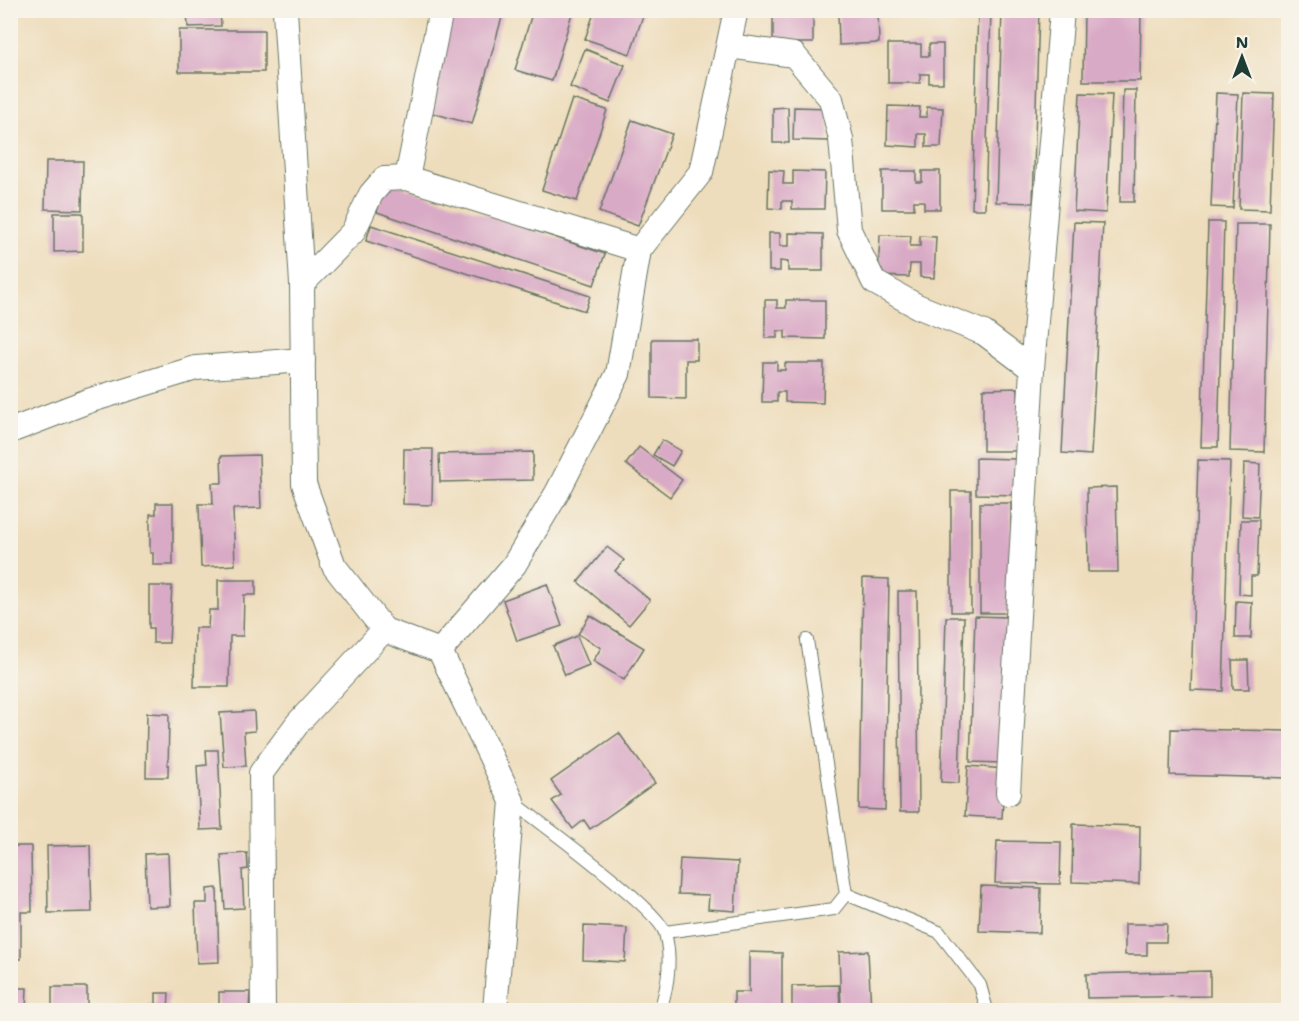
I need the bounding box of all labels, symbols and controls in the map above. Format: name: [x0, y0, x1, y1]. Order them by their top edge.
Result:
north arrow: [1212, 27, 1272, 87]
text: N: [1236, 32, 1248, 53]

